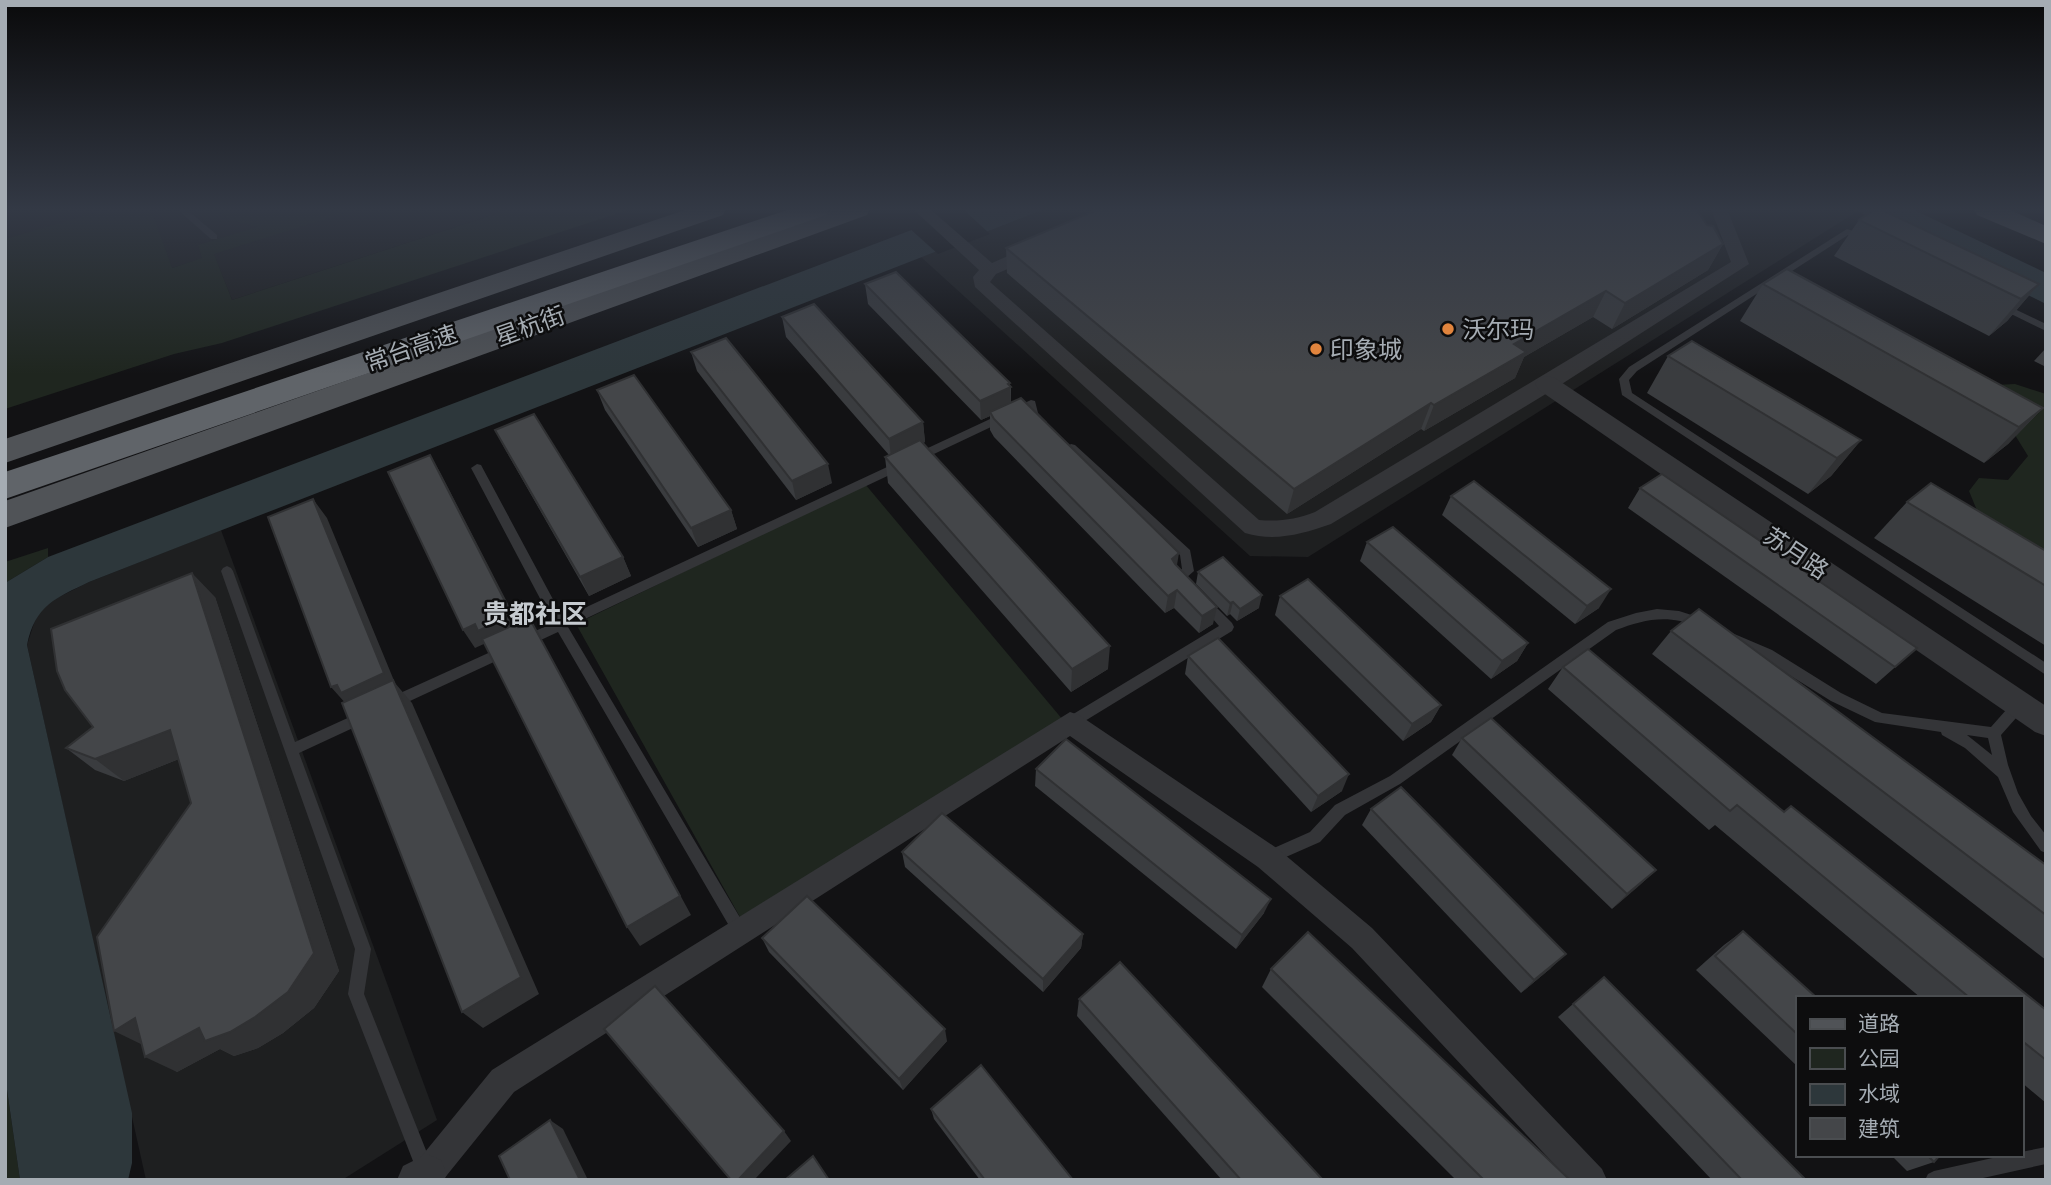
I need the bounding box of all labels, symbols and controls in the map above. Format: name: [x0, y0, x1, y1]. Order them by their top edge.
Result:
street label: 星杭街: [490, 297, 570, 355]
place label: 沃尔玛: [1462, 312, 1534, 347]
street label: 常台高速: [360, 316, 462, 380]
marker: 沃尔玛: [1440, 321, 1456, 337]
place label: 印象城: [1330, 332, 1402, 367]
marker: 印象城: [1308, 341, 1324, 357]
street label: 苏月路: [1756, 518, 1836, 588]
district label: 贵都社区: [483, 595, 587, 633]
legend: [1796, 996, 2023, 1157]
text: 道路: [1858, 1009, 1900, 1039]
text: 公园: [1858, 1044, 1900, 1074]
text: 水域: [1858, 1079, 1900, 1109]
text: 建筑: [1858, 1114, 1900, 1144]

